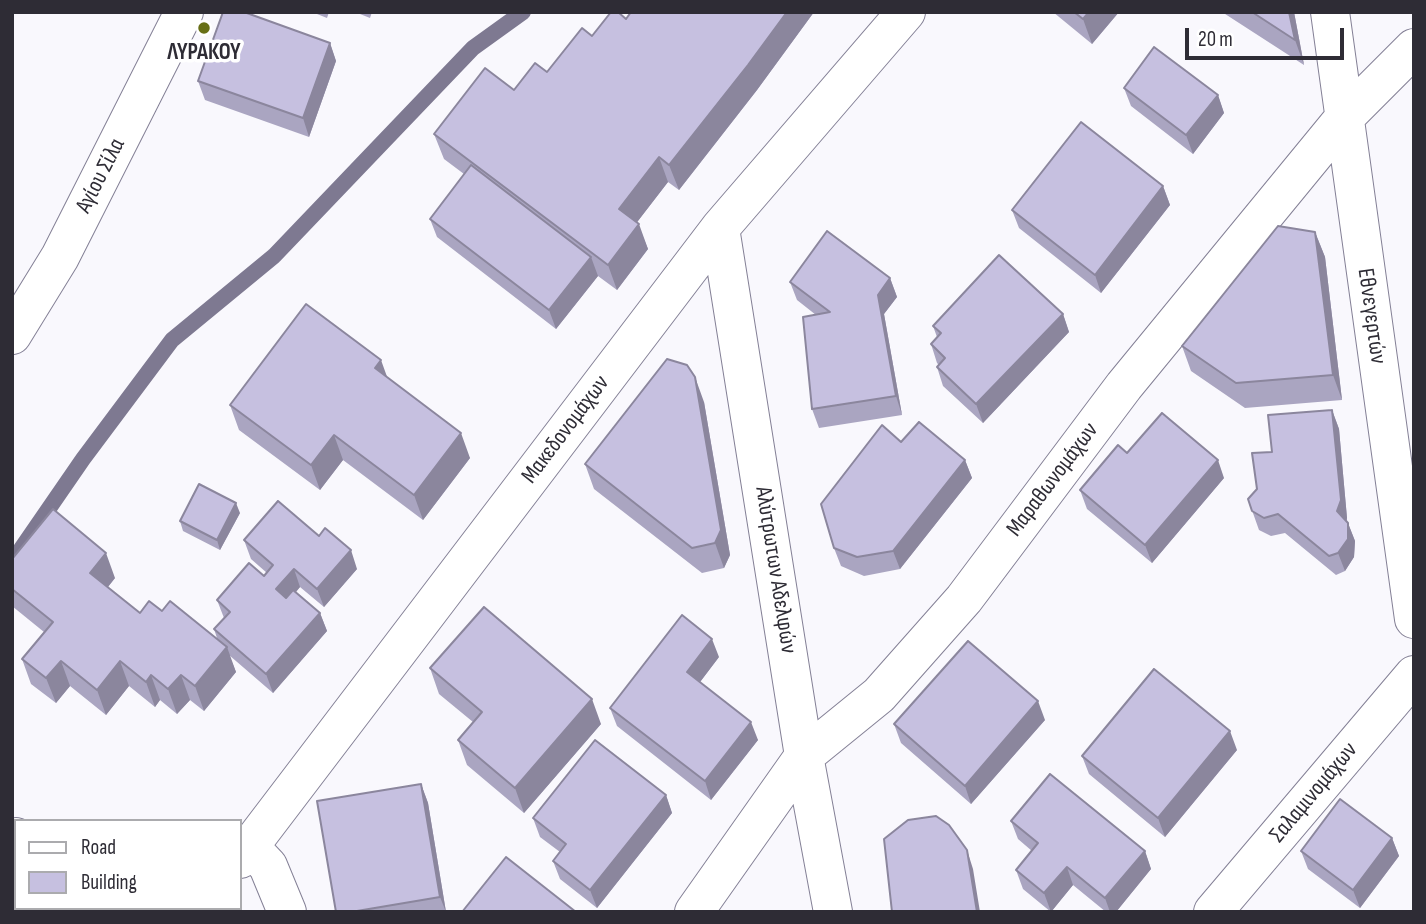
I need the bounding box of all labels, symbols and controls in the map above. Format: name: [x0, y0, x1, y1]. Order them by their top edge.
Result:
scale bar: [1188, 14, 1347, 58]
marker: ΛΥΡΑΚΟΥ: [196, 20, 212, 36]
text: 20 m: [1198, 27, 1233, 52]
place label: ΛΥΡΑΚΟΥ: [167, 39, 241, 67]
street label: Αγίου Σίλα: [71, 134, 131, 218]
street label: Εθνεγερτών: [1351, 267, 1391, 365]
street label: Μακεδονομάχων: [516, 371, 616, 489]
street label: Μαραθωνομάχων: [1001, 418, 1105, 542]
street label: Αλύτρωτων Αδελφών: [748, 485, 802, 655]
street label: Σαλαμινομάχων: [1264, 737, 1364, 849]
legend: [14, 819, 242, 910]
text: Road: [81, 835, 116, 860]
text: Building: [81, 870, 137, 895]

